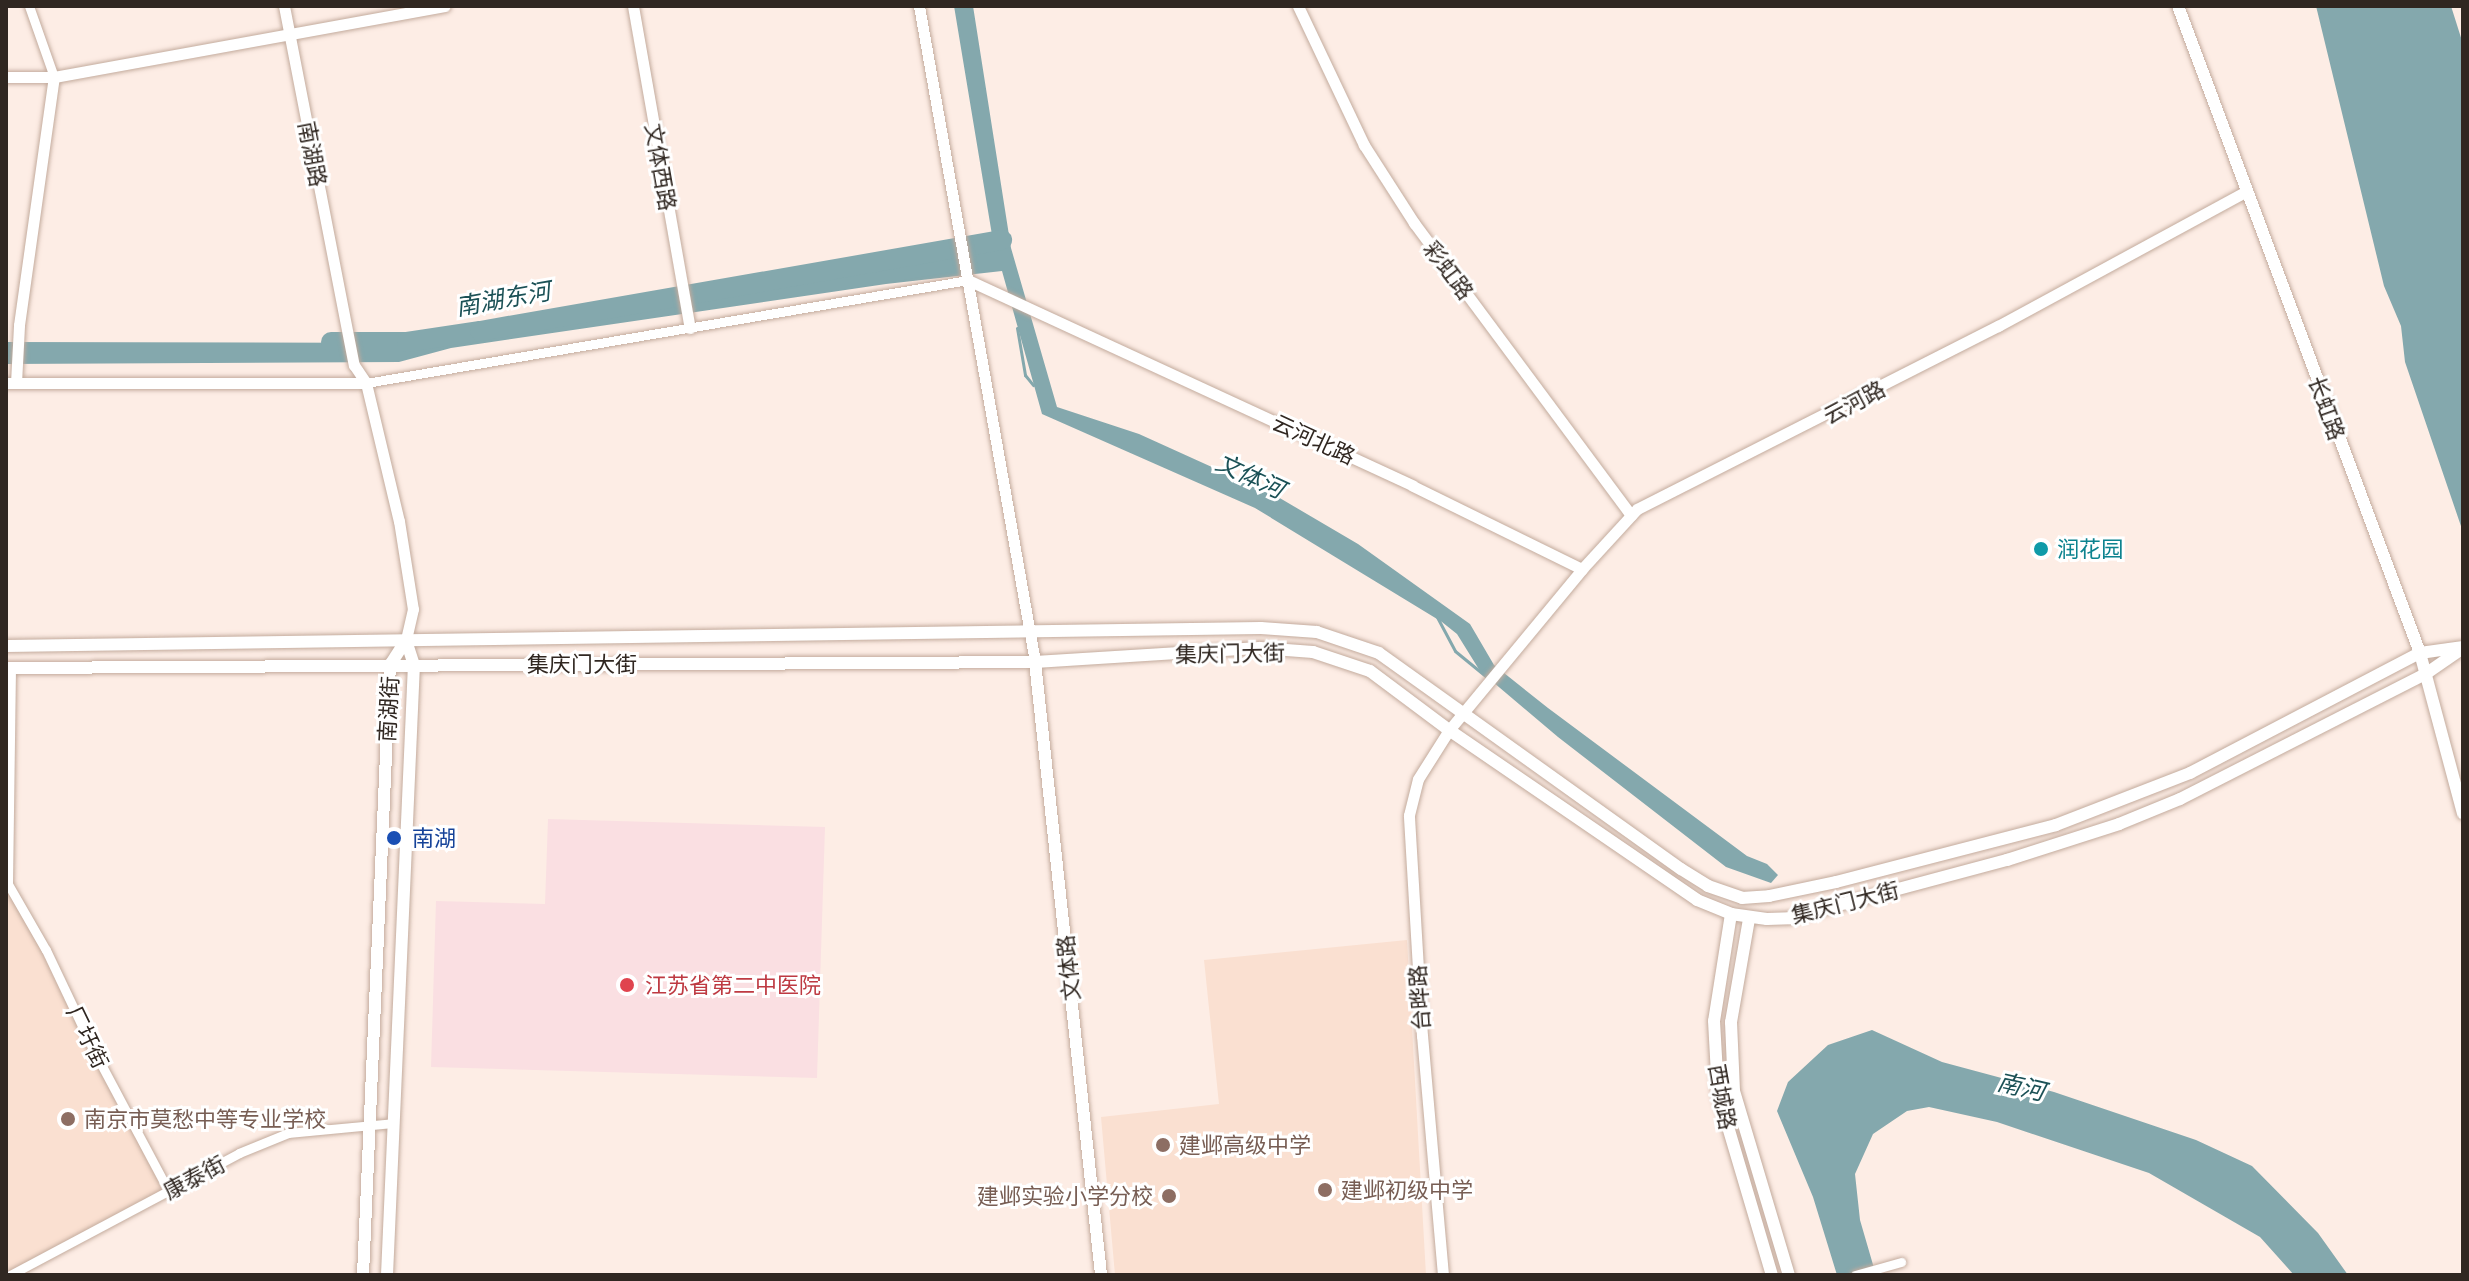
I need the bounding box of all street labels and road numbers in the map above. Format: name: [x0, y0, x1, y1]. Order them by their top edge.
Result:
street label: 南湖路: [294, 119, 332, 189]
street label: 文体西路: [640, 121, 682, 213]
street label: 彩虹路: [1419, 236, 1479, 304]
street label: 长虹路: [2303, 372, 2351, 444]
street label: 云河路: [1819, 375, 1889, 429]
street label: 云河北路: [1269, 408, 1359, 470]
street label: 集庆门大街: [1175, 639, 1285, 667]
street label: 集庆门大街: [527, 651, 637, 677]
street label: 南湖街: [373, 675, 403, 743]
street label: 集庆门大街: [1788, 876, 1902, 928]
street label: 文体路: [1051, 934, 1085, 1002]
street label: 台晔路: [1404, 964, 1434, 1032]
street label: 厂圩街: [62, 1002, 114, 1072]
street label: 西城路: [1704, 1062, 1742, 1132]
street label: 康泰街: [159, 1150, 229, 1204]

